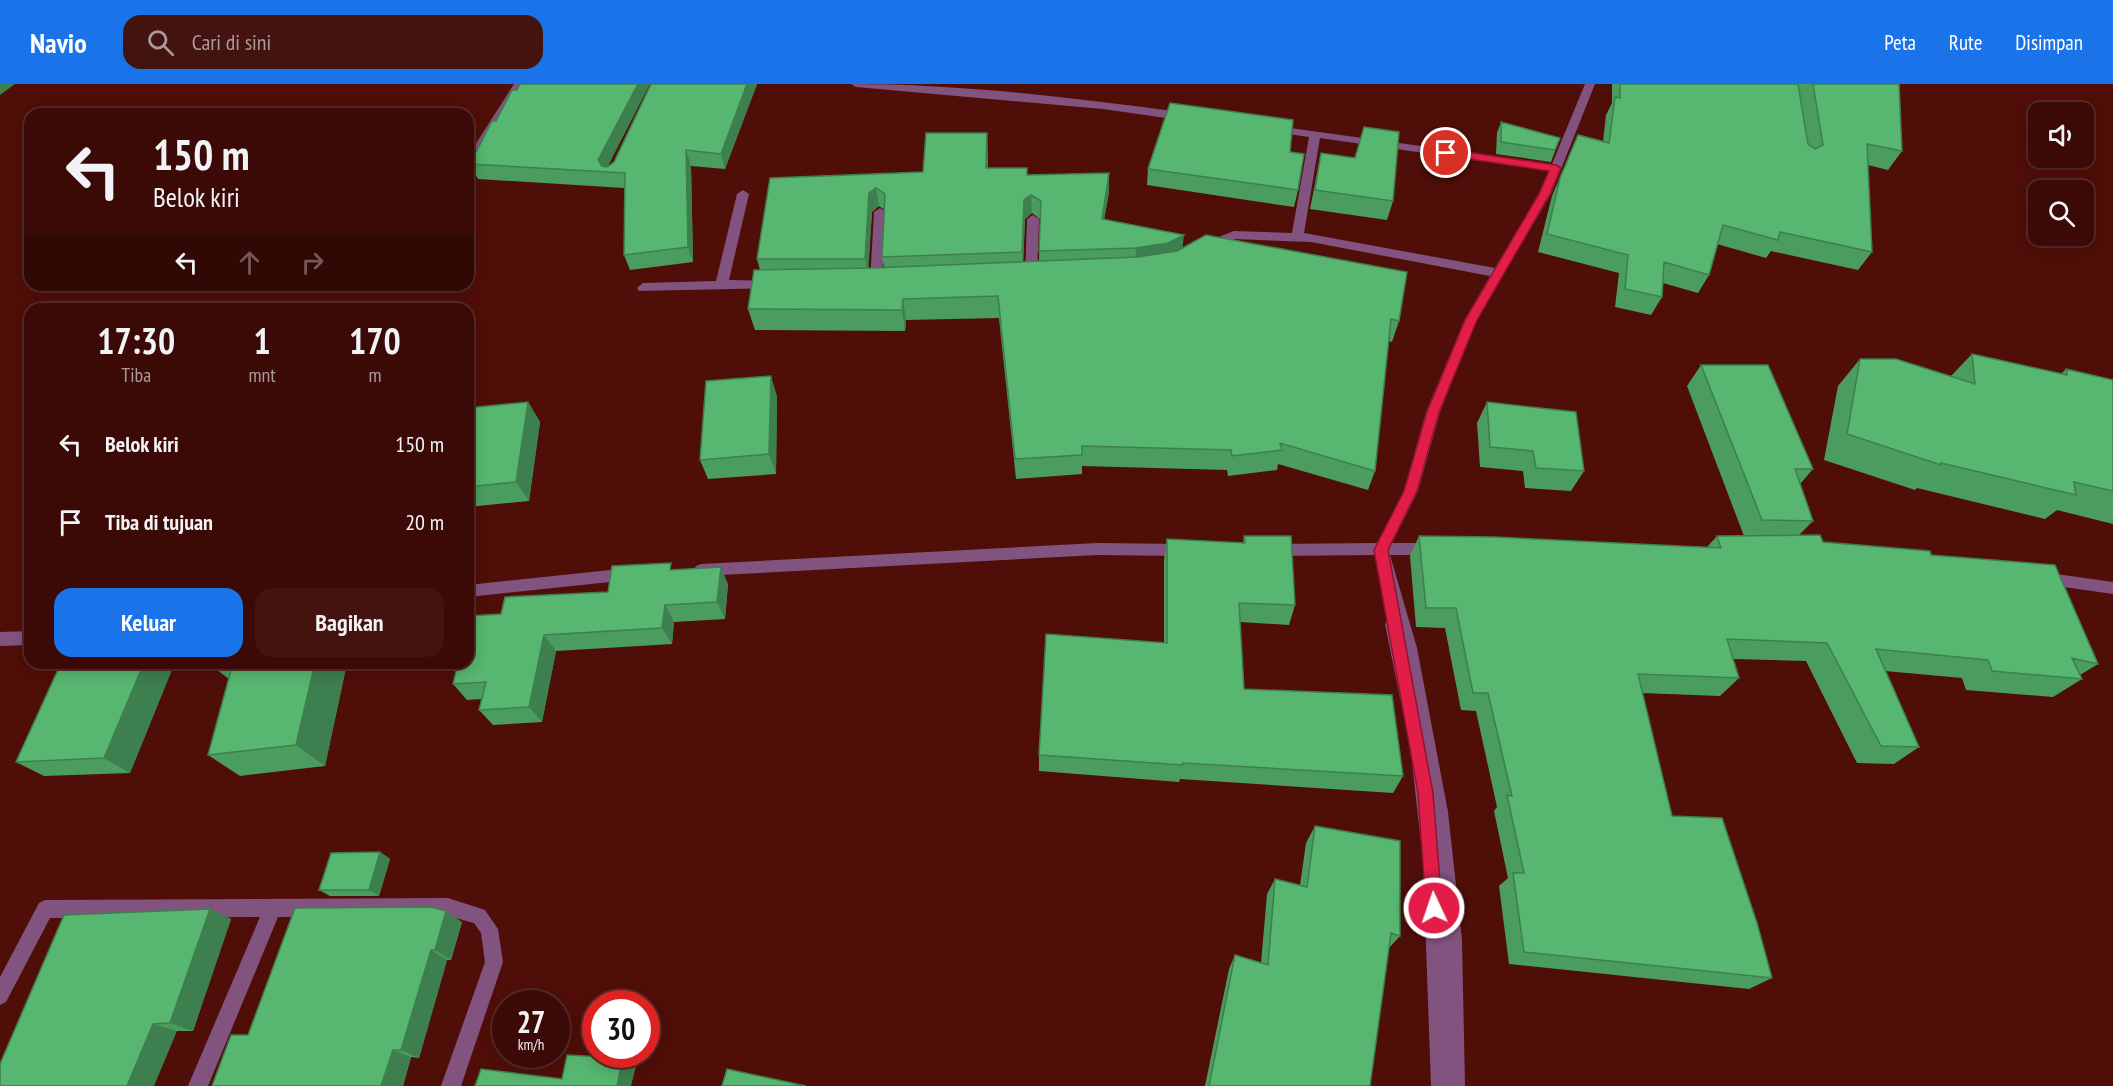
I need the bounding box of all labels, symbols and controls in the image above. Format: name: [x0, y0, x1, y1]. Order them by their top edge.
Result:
search box: [123, 15, 543, 69]
text: Navio: [30, 24, 87, 61]
icon: search: [144, 26, 177, 59]
text: Cari di sini: [192, 28, 271, 56]
text: Peta: [1884, 29, 1916, 56]
text: Rute: [1949, 29, 1982, 56]
text: Disimpan: [2015, 29, 2083, 56]
map controls: [2028, 102, 2094, 246]
button: sound: [2028, 102, 2094, 168]
text: 150 m: [153, 127, 250, 182]
pin: [1420, 127, 1471, 178]
icon: left: [54, 132, 132, 210]
icon: arrive: [1429, 136, 1462, 169]
text: Belok kiri: [153, 180, 240, 214]
button: search: [2028, 180, 2094, 246]
icon: left: [170, 246, 203, 279]
icon: ahead: [233, 246, 266, 279]
icon: right: [296, 246, 329, 279]
text: 17:30: [97, 317, 175, 364]
text: 1: [254, 317, 271, 364]
text: 170: [349, 317, 401, 364]
text: Tiba: [121, 362, 151, 388]
text: mnt: [248, 362, 276, 388]
text: m: [368, 362, 381, 388]
icon: left: [54, 428, 87, 461]
text: Belok kiri: [105, 430, 179, 458]
text: 150 m: [395, 430, 444, 458]
icon: arrive: [54, 506, 87, 539]
text: Tiba di tujuan: [105, 508, 213, 536]
text: 20 m: [405, 508, 444, 536]
button: Keluar: [54, 588, 243, 657]
button: Bagikan: [255, 588, 444, 657]
position arrow: [1402, 876, 1466, 940]
speed limit sign: 30: [582, 990, 660, 1068]
text: 27: [517, 1002, 545, 1041]
text: km/h: [518, 1035, 544, 1054]

